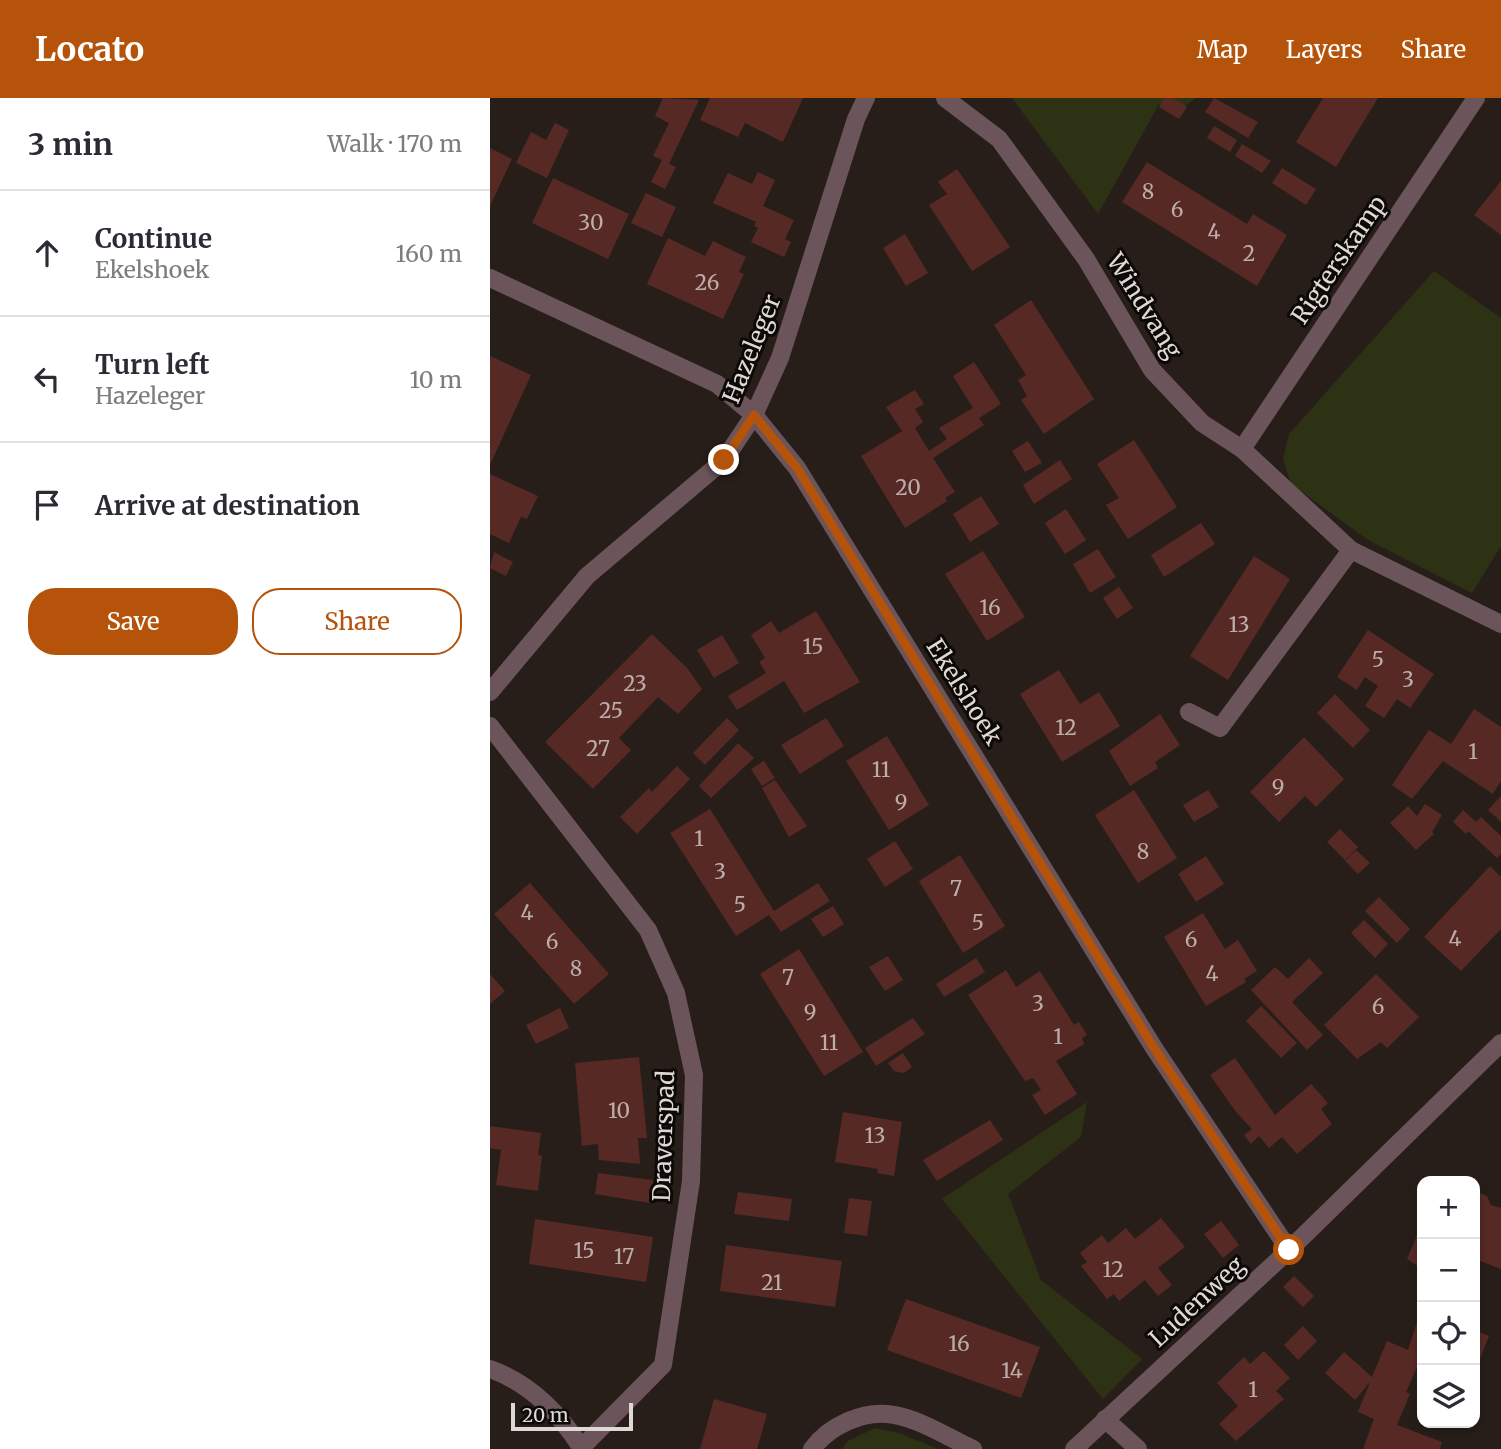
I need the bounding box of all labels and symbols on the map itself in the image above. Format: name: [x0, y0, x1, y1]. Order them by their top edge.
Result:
house number: 8: [1142, 178, 1154, 205]
street label: Rigterskamp: [1284, 189, 1393, 330]
house number: 6: [1171, 196, 1183, 223]
house number: 30: [578, 209, 604, 236]
house number: 4: [1208, 218, 1221, 245]
house number: 2: [1243, 240, 1255, 267]
street label: Windvang: [1099, 246, 1189, 365]
house number: 26: [695, 269, 719, 296]
street label: Hazeleger: [716, 289, 788, 408]
route end: [708, 444, 739, 475]
house number: 20: [895, 474, 921, 501]
house number: 16: [979, 594, 1001, 621]
house number: 13: [1229, 611, 1249, 638]
house number: 15: [802, 633, 824, 660]
street label: Ekelshoek: [920, 633, 1010, 751]
house number: 5: [1372, 646, 1384, 673]
house number: 3: [1402, 666, 1414, 693]
house number: 23: [623, 670, 647, 697]
house number: 25: [599, 697, 623, 724]
house number: 12: [1055, 714, 1077, 741]
house number: 27: [586, 735, 610, 762]
house number: 1: [1468, 738, 1478, 765]
house number: 11: [872, 756, 890, 783]
house number: 9: [1272, 774, 1284, 801]
house number: 9: [895, 789, 907, 816]
house number: 1: [694, 825, 704, 852]
house number: 8: [1137, 838, 1149, 865]
house number: 3: [714, 858, 726, 885]
house number: 7: [950, 875, 962, 902]
house number: 5: [734, 891, 746, 918]
house number: 4: [521, 899, 534, 926]
house number: 5: [972, 909, 984, 936]
house number: 4: [1449, 925, 1462, 952]
house number: 6: [1185, 926, 1197, 953]
house number: 6: [546, 928, 558, 955]
house number: 8: [570, 955, 582, 982]
house number: 4: [1206, 960, 1219, 987]
house number: 7: [782, 964, 794, 991]
house number: 3: [1032, 990, 1044, 1017]
house number: 6: [1372, 993, 1384, 1020]
house number: 9: [804, 999, 816, 1026]
house number: 1: [1053, 1023, 1063, 1050]
house number: 11: [820, 1029, 838, 1056]
street label: Draverspad: [646, 1070, 681, 1202]
house number: 10: [608, 1097, 630, 1124]
house number: 13: [865, 1122, 885, 1149]
route start: [1273, 1234, 1304, 1265]
house number: 15: [573, 1237, 595, 1264]
house number: 17: [614, 1243, 634, 1270]
street label: Ludenweg: [1142, 1249, 1251, 1354]
house number: 12: [1102, 1256, 1124, 1283]
house number: 21: [761, 1269, 783, 1296]
house number: 16: [948, 1330, 970, 1357]
house number: 14: [1001, 1357, 1023, 1384]
house number: 1: [1248, 1376, 1258, 1403]
scale bar: [511, 1400, 634, 1432]

